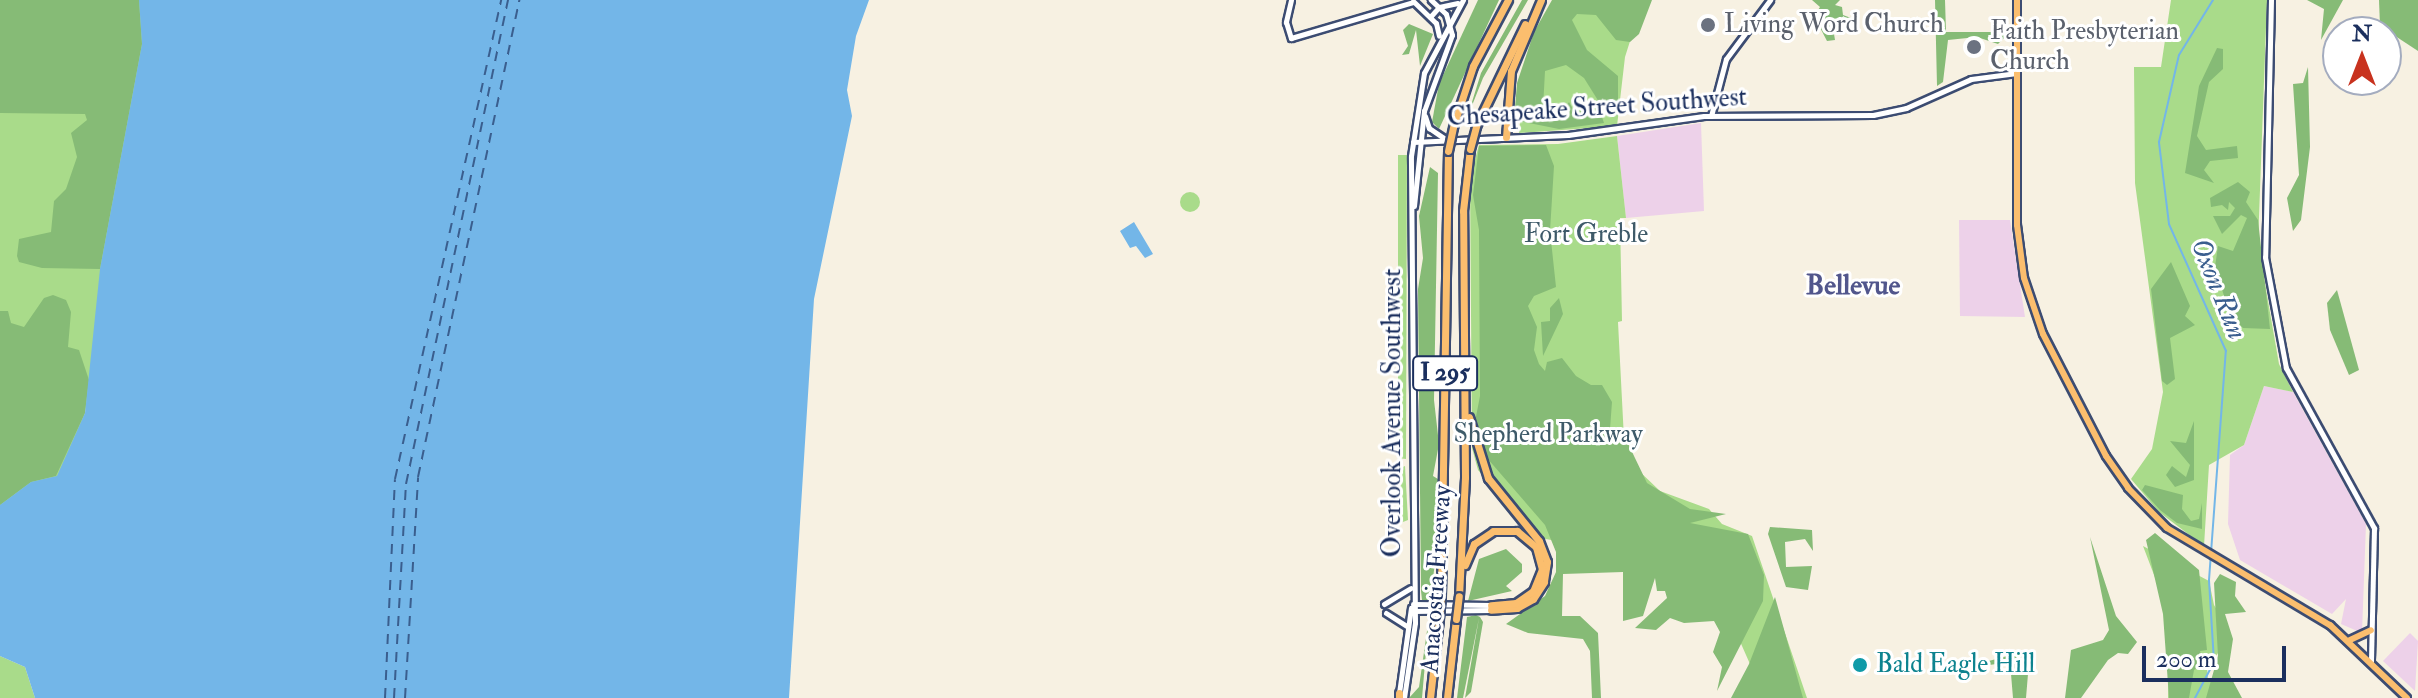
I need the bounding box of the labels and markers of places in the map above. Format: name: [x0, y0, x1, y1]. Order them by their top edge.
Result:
place label: Living Word Church: [1724, 9, 1944, 41]
marker: Living Word Church: [1699, 16, 1717, 34]
place label: Faith Presbyterian Church: [1990, 16, 2179, 78]
marker: Faith Presbyterian Church: [1965, 38, 1983, 56]
place label: Bald Eagle Hill: [1876, 649, 2035, 681]
marker: Bald Eagle Hill: [1851, 656, 1869, 674]

